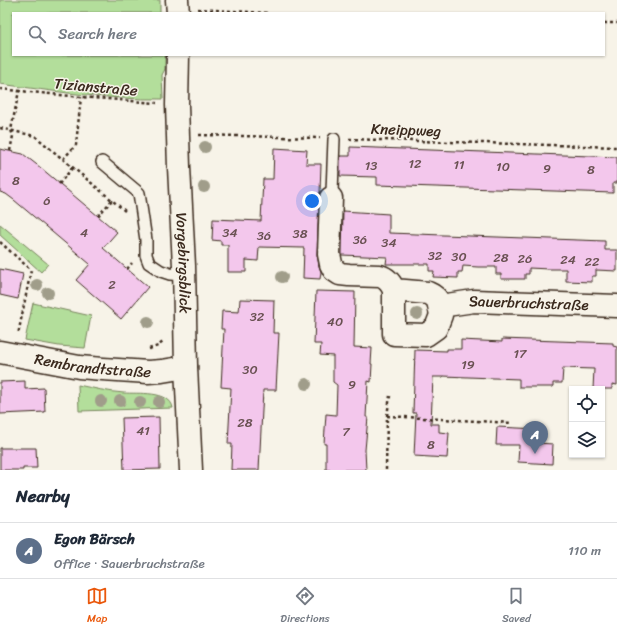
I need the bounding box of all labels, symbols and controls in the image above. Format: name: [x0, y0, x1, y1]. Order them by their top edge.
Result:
search box: [12, 12, 605, 56]
text: Search here: [58, 21, 137, 47]
icon: search: [26, 23, 48, 45]
street label: Tizianstraße: [53, 70, 139, 104]
street label: Kneippweg: [371, 116, 442, 144]
house number: 12: [408, 152, 422, 175]
house number: 11: [453, 153, 465, 176]
house number: 13: [365, 154, 377, 177]
house number: 10: [496, 155, 510, 178]
house number: 9: [543, 157, 551, 180]
house number: 8: [587, 158, 595, 181]
house number: 8: [12, 169, 20, 192]
house number: 6: [43, 189, 51, 212]
your location: [302, 191, 322, 211]
street label: Vorgebirgsblick: [168, 212, 198, 315]
house number: 4: [80, 221, 88, 244]
house number: 34: [222, 221, 238, 244]
house number: 38: [293, 222, 308, 245]
house number: 36: [257, 224, 271, 247]
house number: 36: [353, 228, 367, 251]
house number: 34: [381, 231, 397, 254]
house number: 32: [428, 244, 443, 267]
house number: 30: [451, 245, 467, 268]
house number: 28: [493, 246, 509, 269]
house number: 26: [518, 247, 532, 270]
house number: 24: [560, 248, 576, 271]
house number: 22: [584, 250, 600, 273]
house number: 2: [108, 273, 116, 296]
street label: Sauerbruchstraße: [467, 287, 589, 318]
house number: 32: [250, 305, 265, 328]
house number: 40: [327, 310, 343, 333]
house number: 17: [513, 342, 528, 365]
street label: Rembrandtstraße: [32, 346, 152, 385]
house number: 19: [461, 353, 475, 376]
house number: 30: [242, 358, 258, 381]
house number: 9: [348, 373, 356, 396]
map controls: [569, 386, 605, 458]
button: locate: [569, 386, 605, 422]
house number: 28: [237, 411, 253, 434]
house number: 41: [136, 419, 150, 442]
house number: 7: [342, 420, 351, 443]
pin: A: [522, 421, 548, 454]
button: layers: [569, 422, 605, 458]
house number: 8: [427, 433, 435, 456]
text: Nearby: [16, 481, 70, 511]
text: Egon Bärsch: [54, 526, 135, 552]
text: A: [25, 539, 33, 562]
text: 110 m: [568, 539, 601, 562]
text: Office · Sauerbruchstraße: [54, 552, 205, 575]
tab: Map: [86, 585, 108, 628]
tab: Directions: [280, 585, 330, 628]
tab: Saved: [502, 585, 531, 628]

